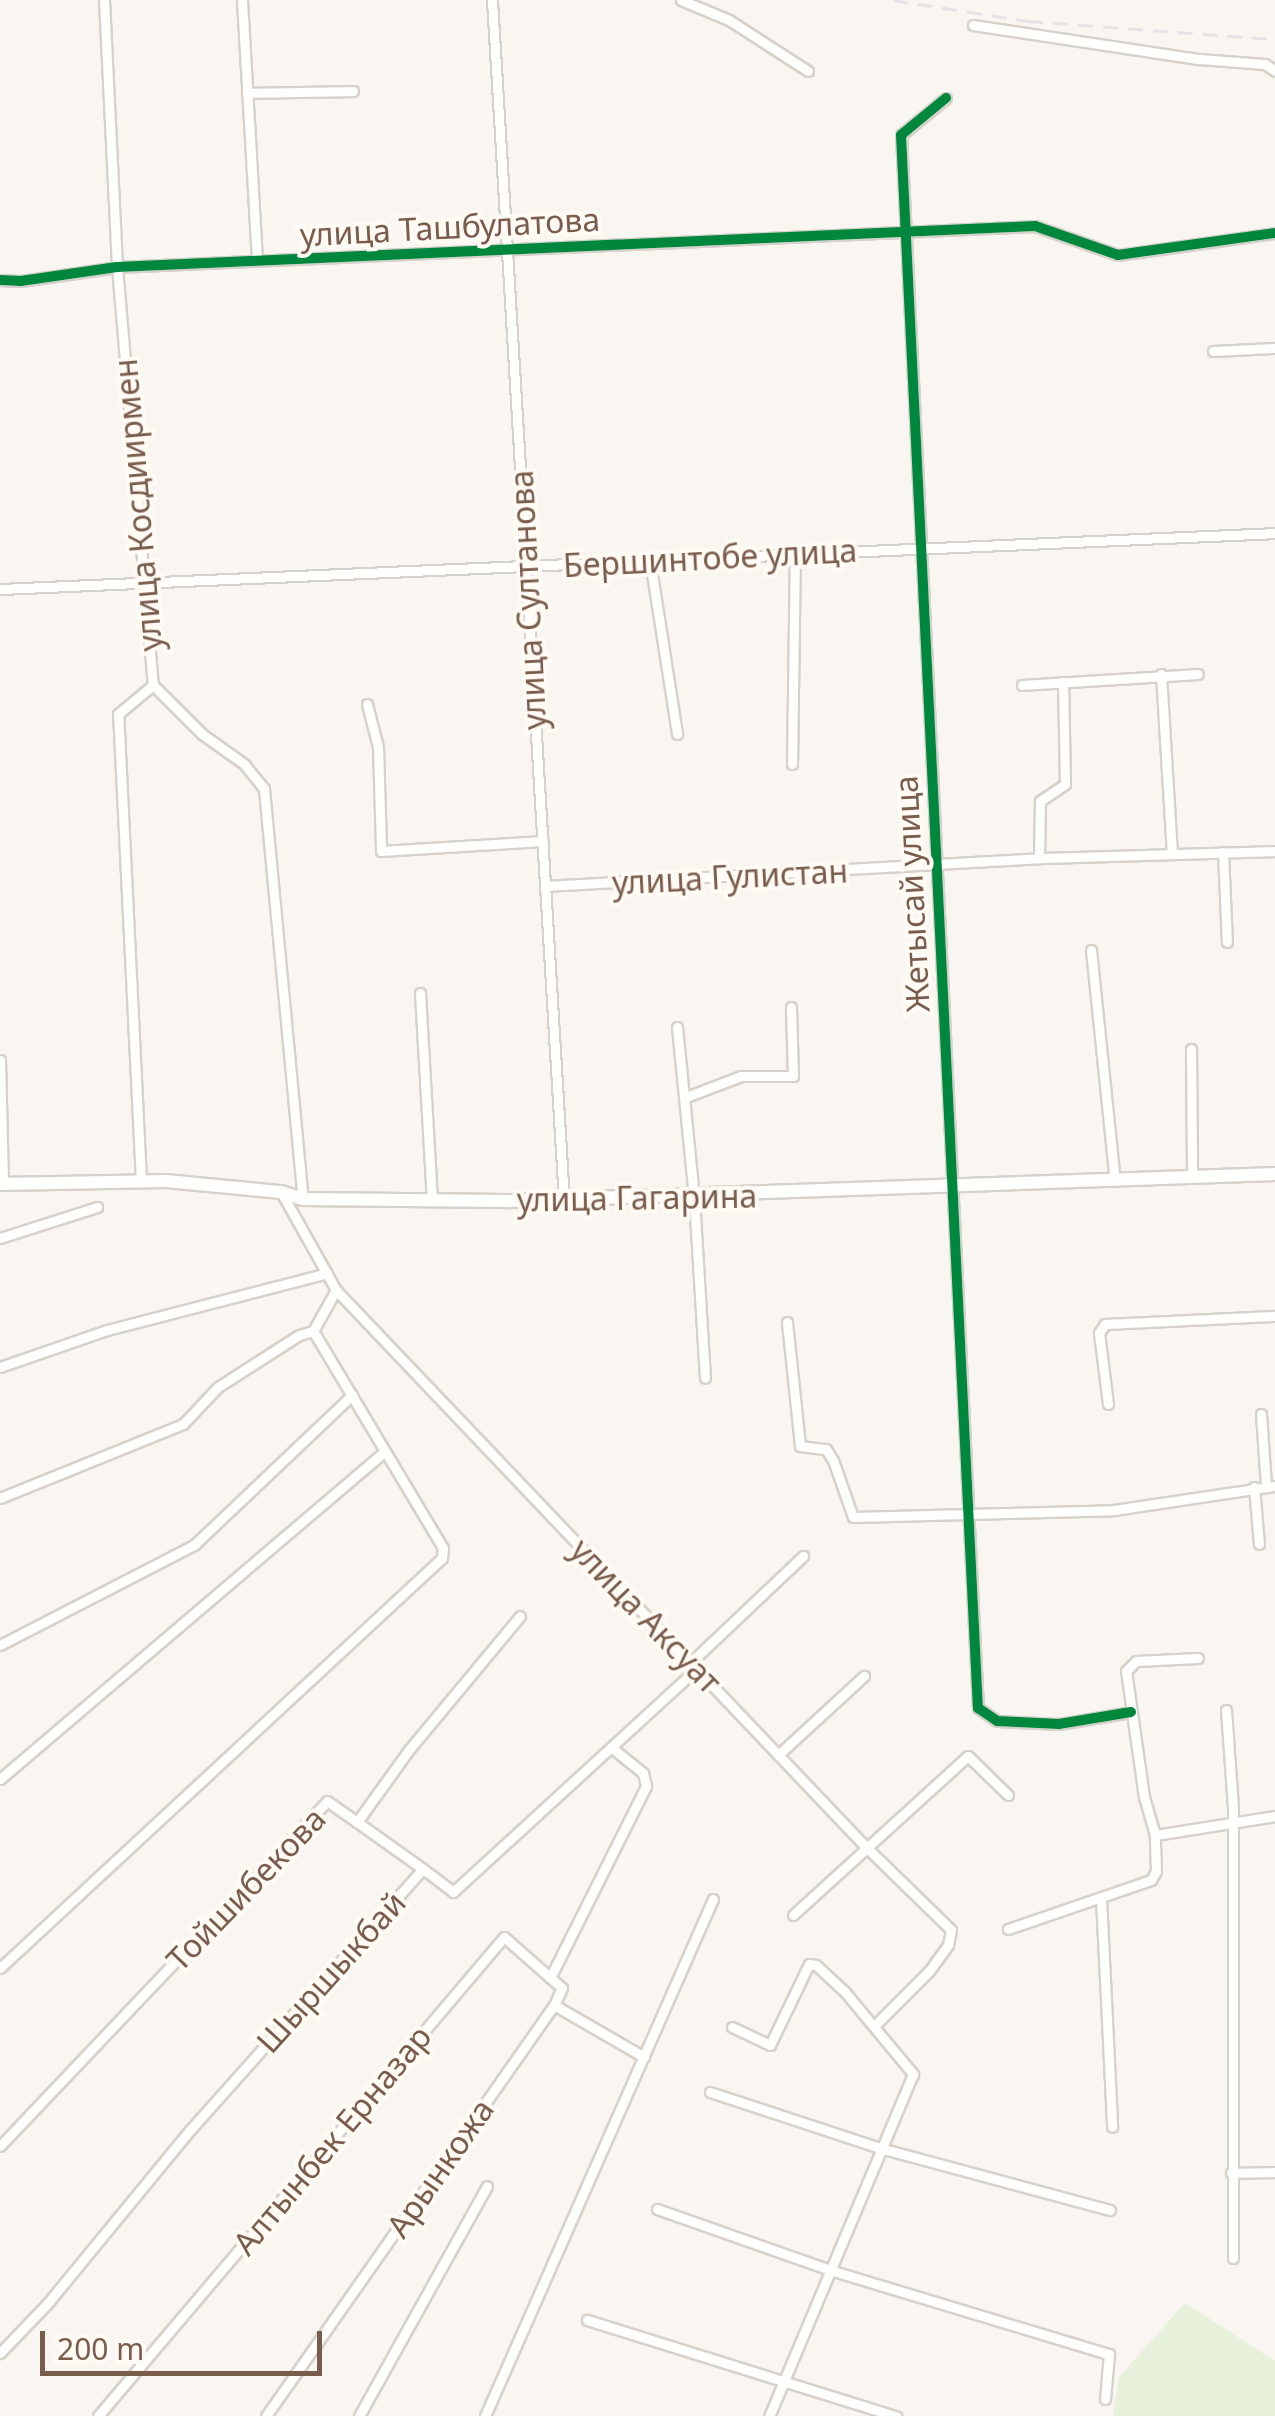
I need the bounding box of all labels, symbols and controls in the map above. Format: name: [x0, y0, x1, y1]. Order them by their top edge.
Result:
street label: улица Ташбулатова: [299, 200, 601, 254]
street label: улица Косдиирмен: [106, 357, 170, 653]
street label: улица Султанова: [502, 469, 554, 731]
street label: Бершинтобе улица: [562, 531, 858, 585]
street label: Жетысай улица: [887, 775, 937, 1013]
street label: улица Гулистан: [611, 852, 849, 902]
street label: улица Гагарина: [516, 1177, 758, 1219]
street label: улица Аксуат: [563, 1531, 729, 1701]
street label: Тойшибекова: [159, 1799, 333, 1979]
street label: Шыршыкбай: [249, 1884, 413, 2060]
street label: Алтынбек Ерназар: [225, 2017, 439, 2263]
street label: Арынкожа: [378, 2091, 502, 2245]
scale bar: [45, 2311, 328, 2373]
text: 200 m: [57, 2328, 144, 2369]

